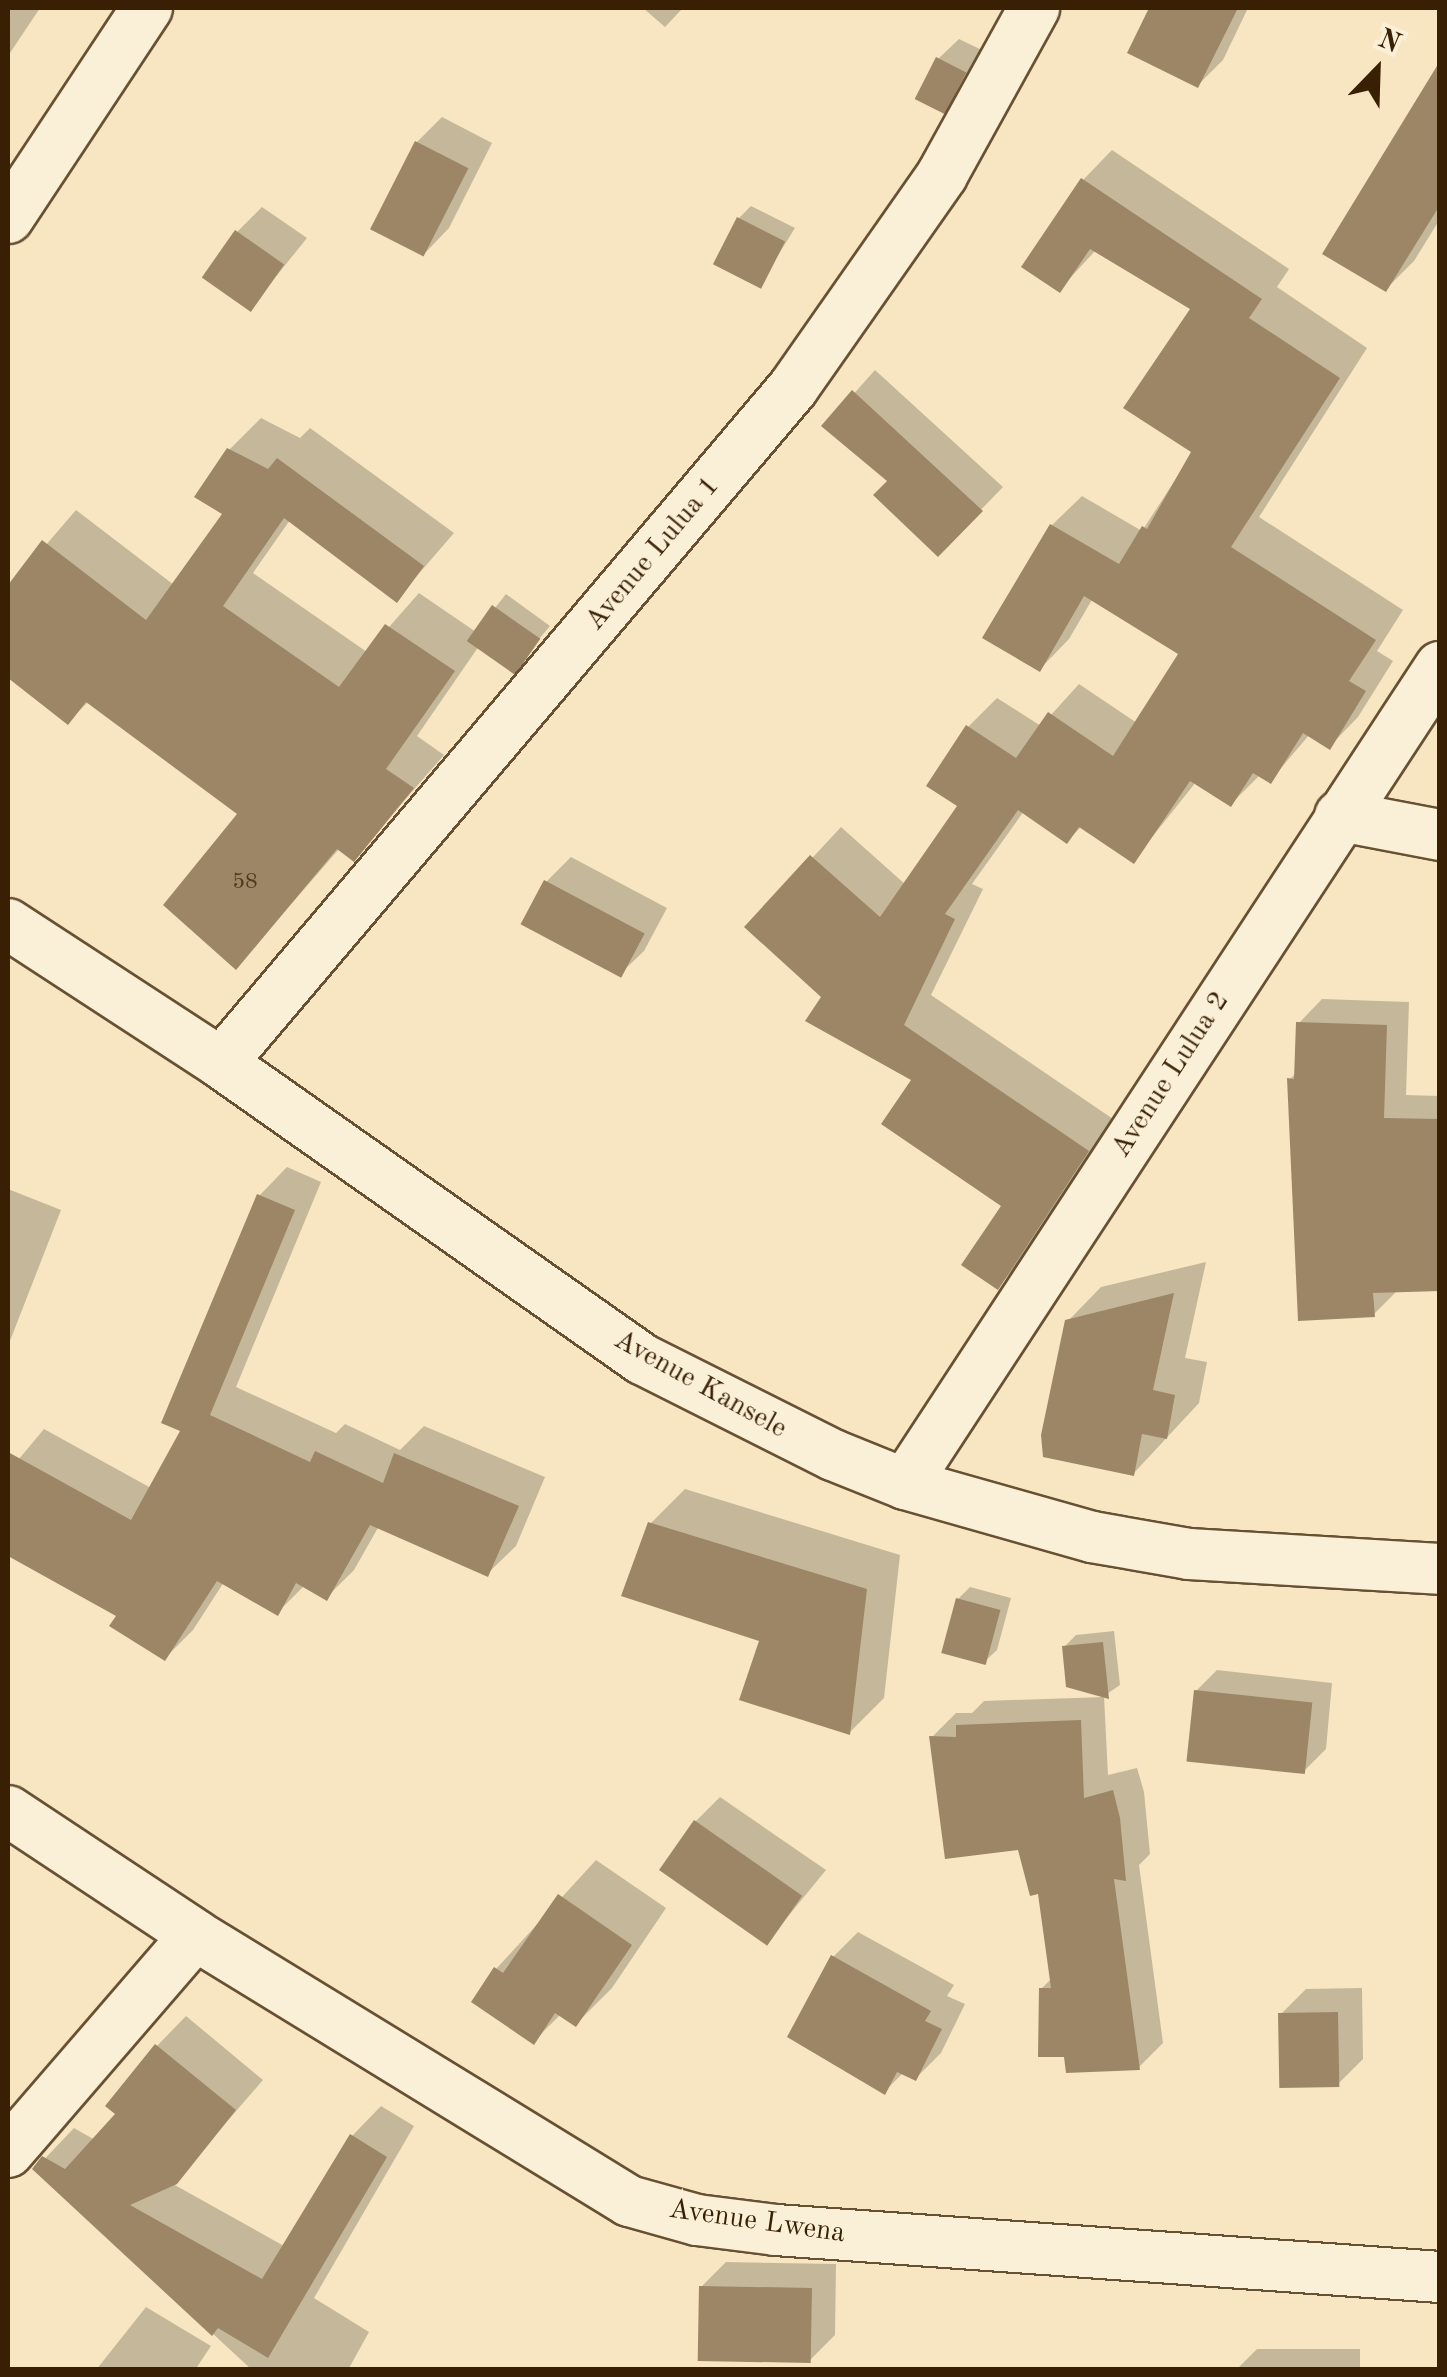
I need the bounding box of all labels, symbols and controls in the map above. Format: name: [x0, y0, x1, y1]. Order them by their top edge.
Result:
north arrow: [1327, 20, 1427, 120]
text: N: [1373, 25, 1404, 59]
street label: Avenue Lulua 1: [579, 470, 727, 638]
house number: 58: [232, 870, 258, 896]
street label: Avenue Lulua 2: [1105, 986, 1237, 1164]
street label: Avenue Kansele: [608, 1324, 792, 1446]
street label: Avenue Lwena: [667, 2193, 847, 2251]

